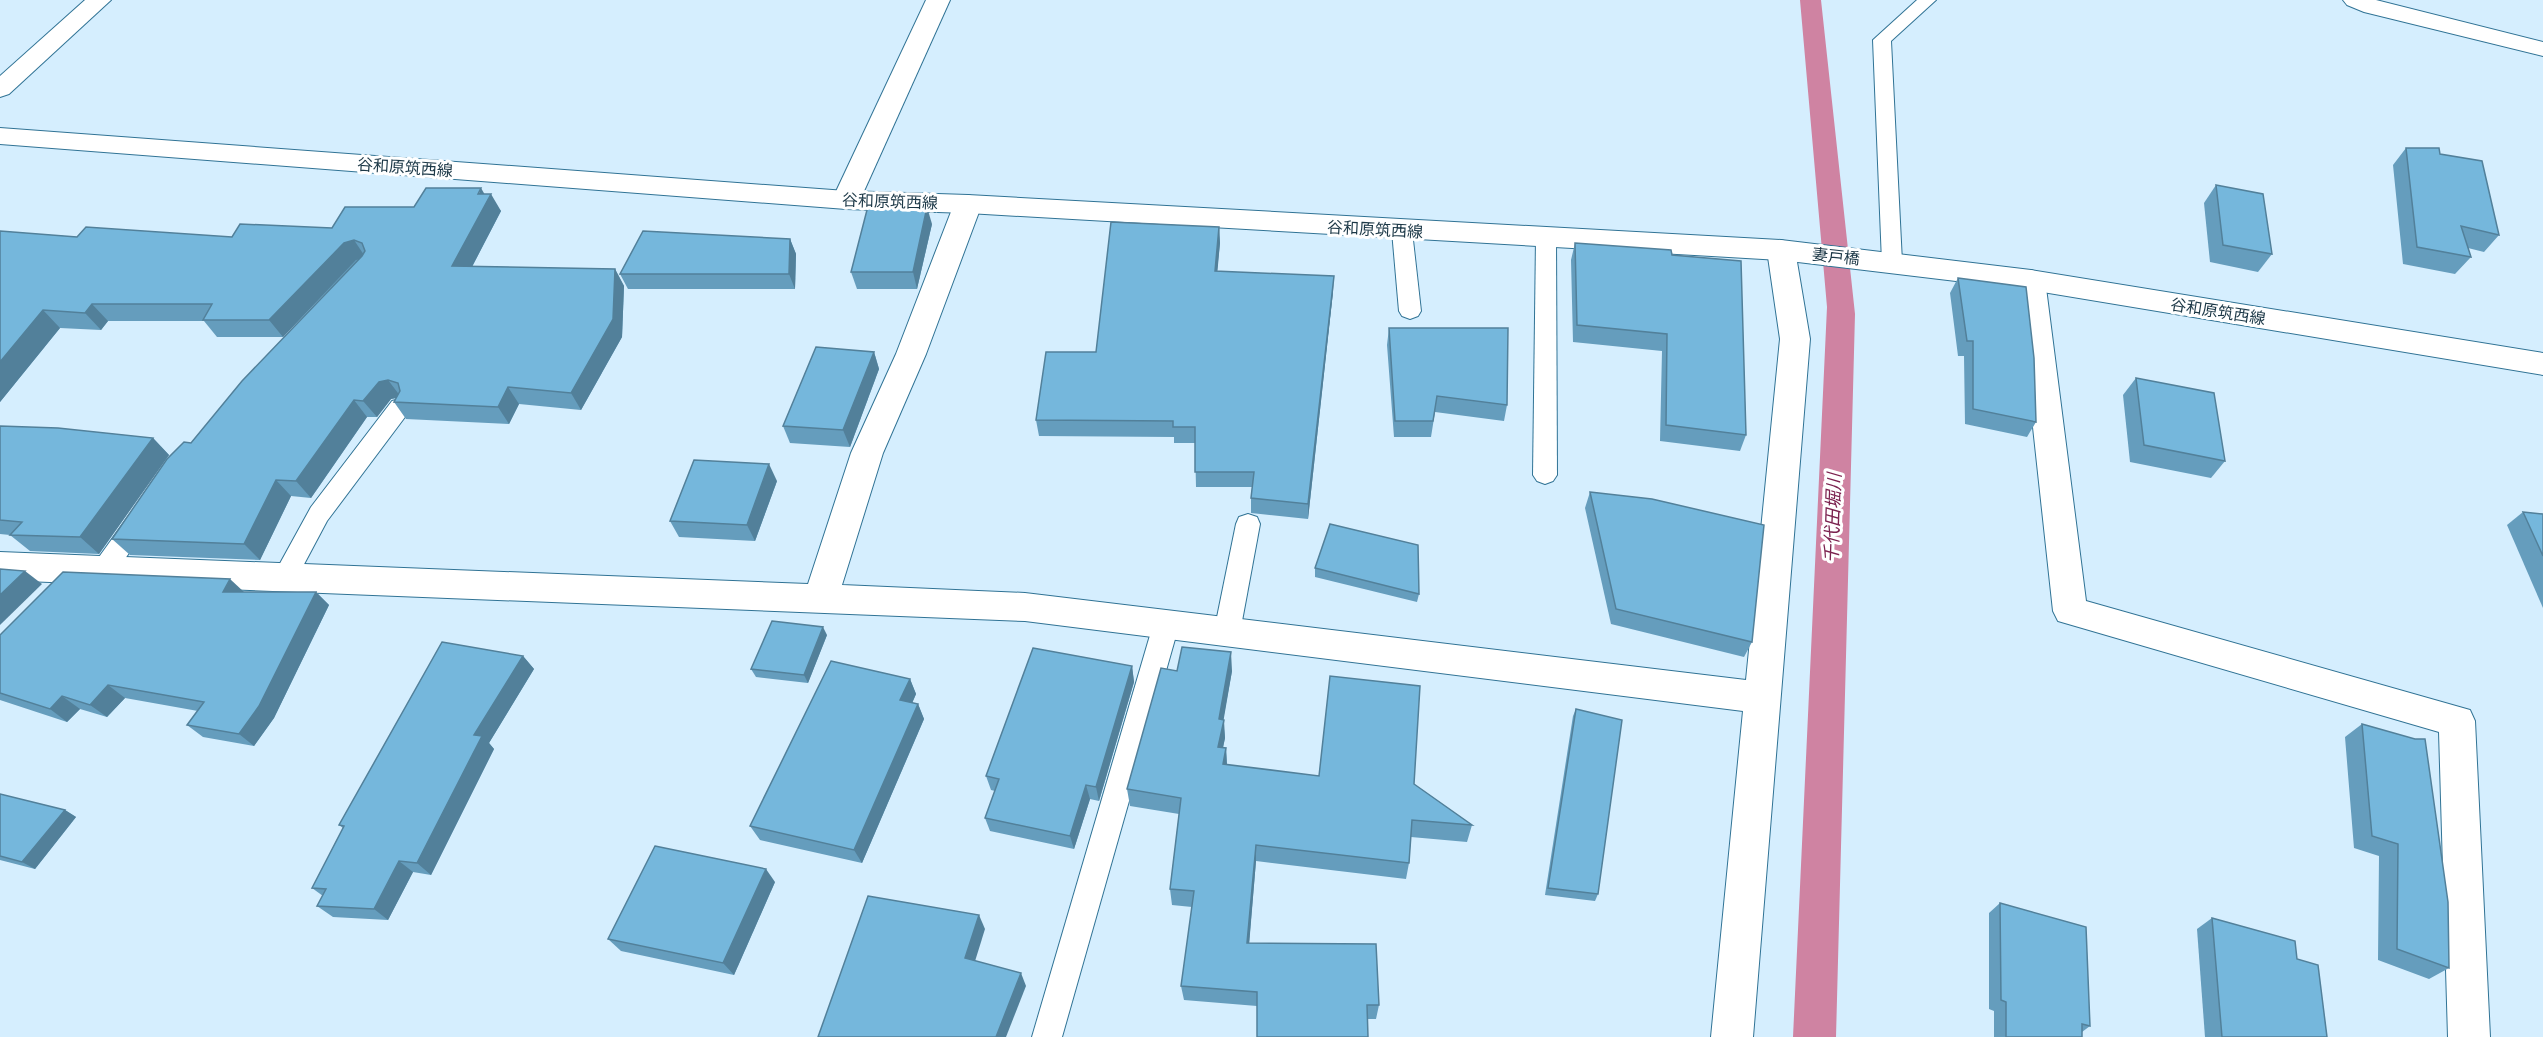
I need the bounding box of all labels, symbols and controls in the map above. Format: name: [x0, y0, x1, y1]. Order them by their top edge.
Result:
street label: 谷和原筑西線: [356, 155, 454, 179]
street label: 谷和原筑西線: [842, 190, 938, 212]
street label: 谷和原筑西線: [1327, 217, 1423, 241]
street label: 妻戸橋: [1811, 245, 1861, 267]
street label: 谷和原筑西線: [2169, 295, 2267, 327]
water label: 千代田堀川: [1820, 471, 1845, 563]

